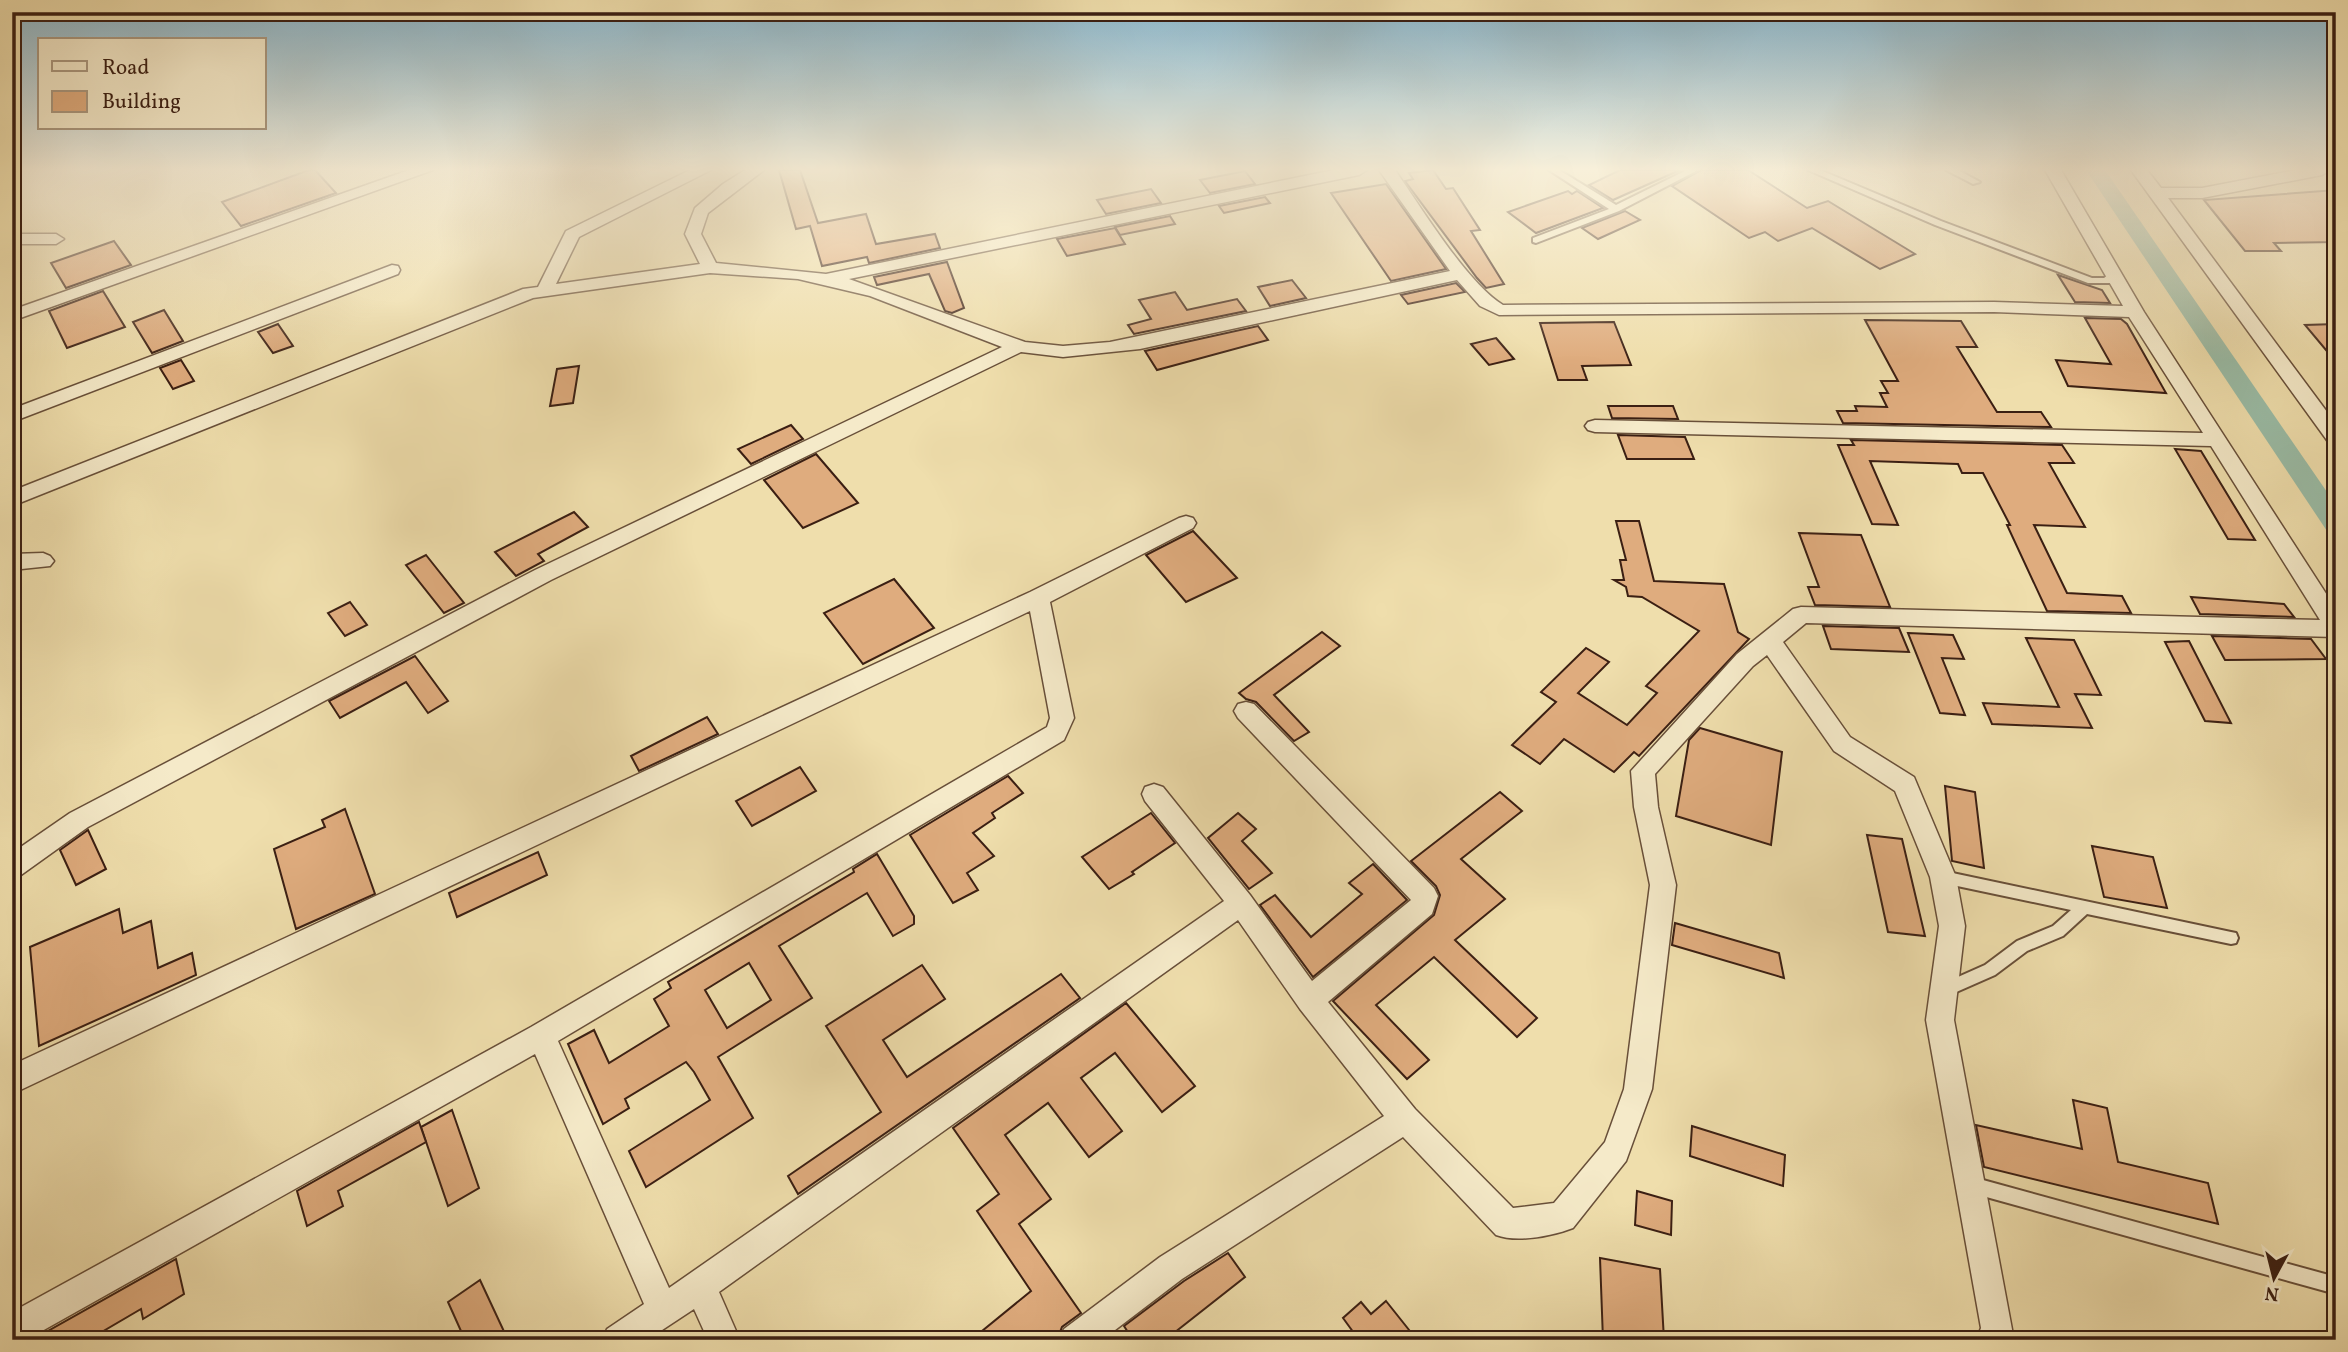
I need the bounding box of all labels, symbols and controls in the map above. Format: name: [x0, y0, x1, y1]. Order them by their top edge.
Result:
legend: [38, 38, 266, 130]
text: Road: [102, 54, 149, 83]
text: Building: [102, 88, 181, 117]
north arrow: [2240, 1244, 2310, 1314]
text: N: [2264, 1279, 2281, 1307]

